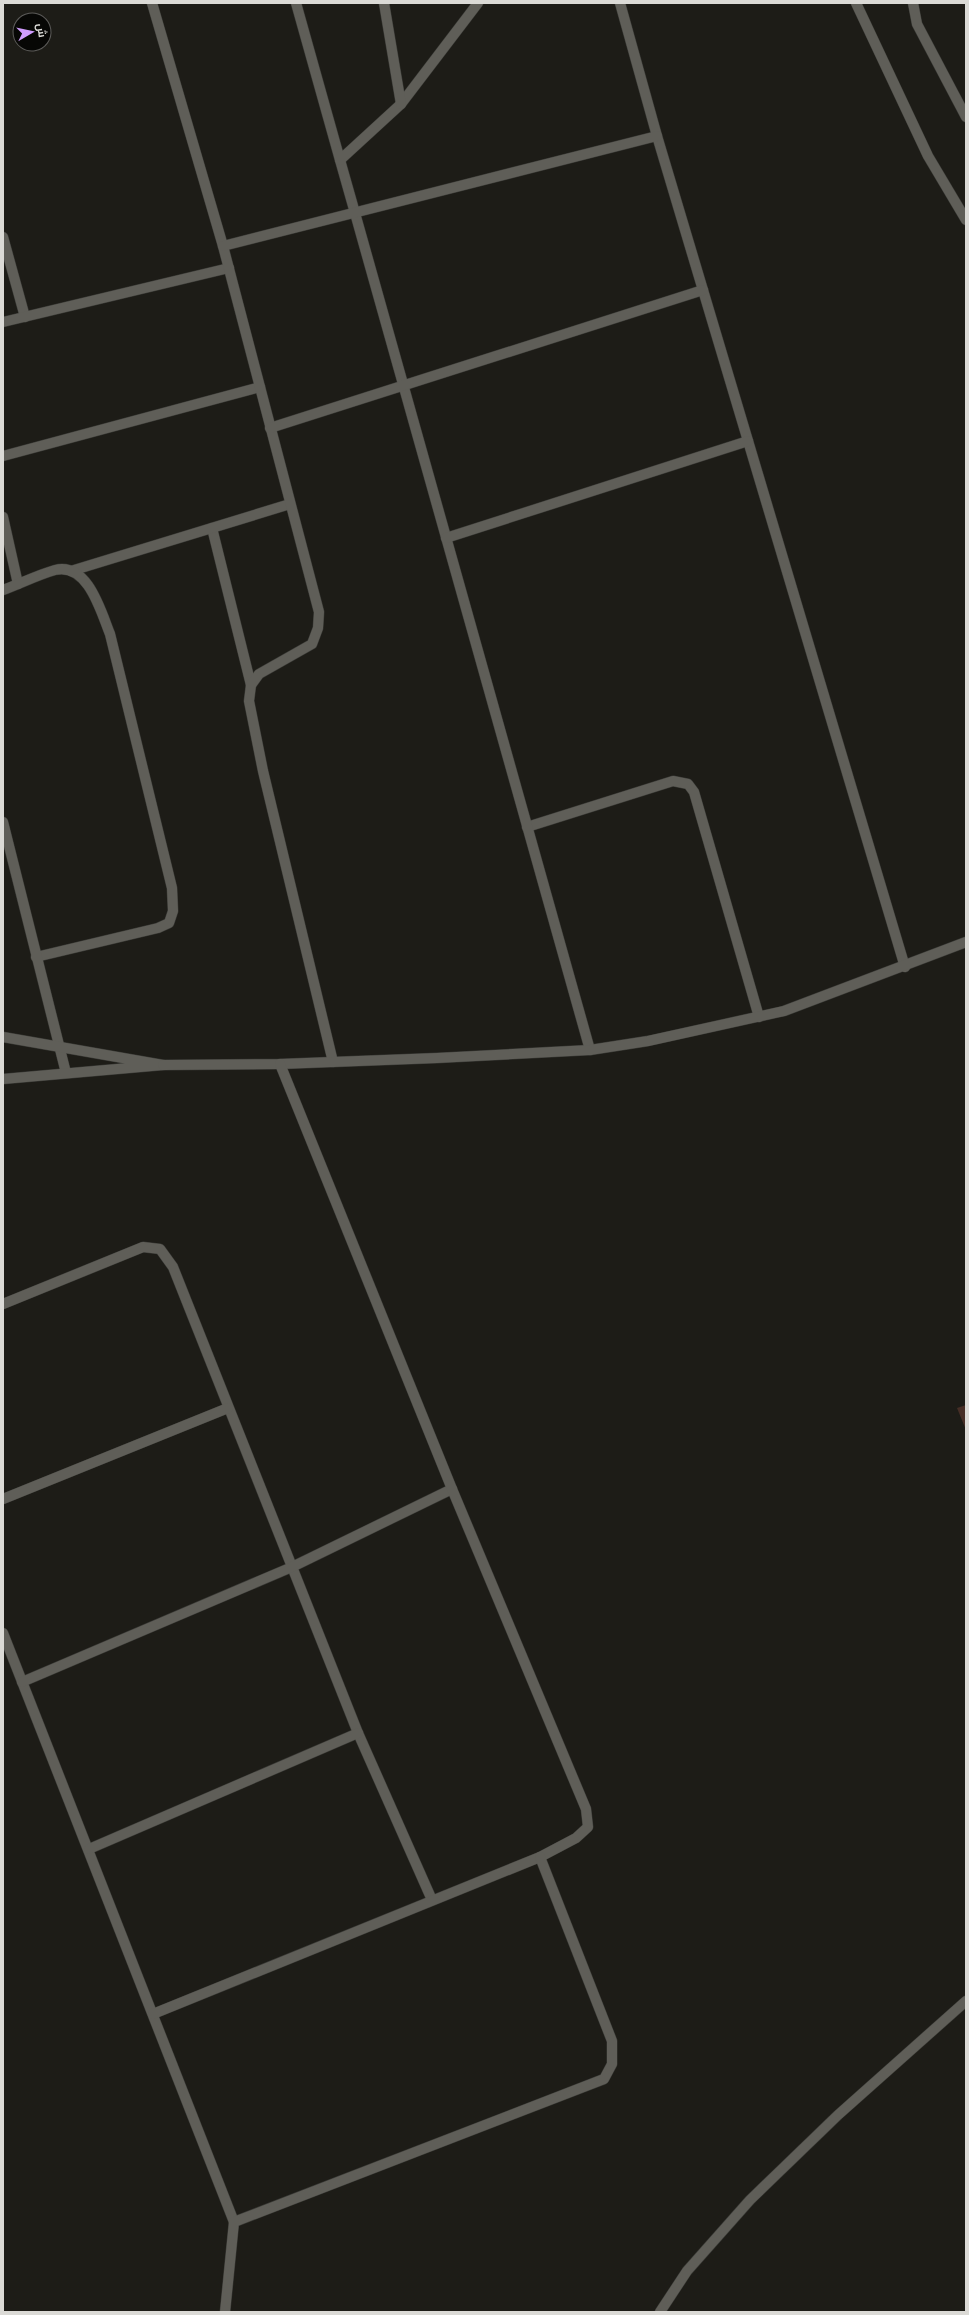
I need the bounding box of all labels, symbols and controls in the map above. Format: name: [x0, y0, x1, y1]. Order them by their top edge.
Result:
north arrow: [12, 12, 52, 52]
text: ش: [34, 22, 50, 39]

